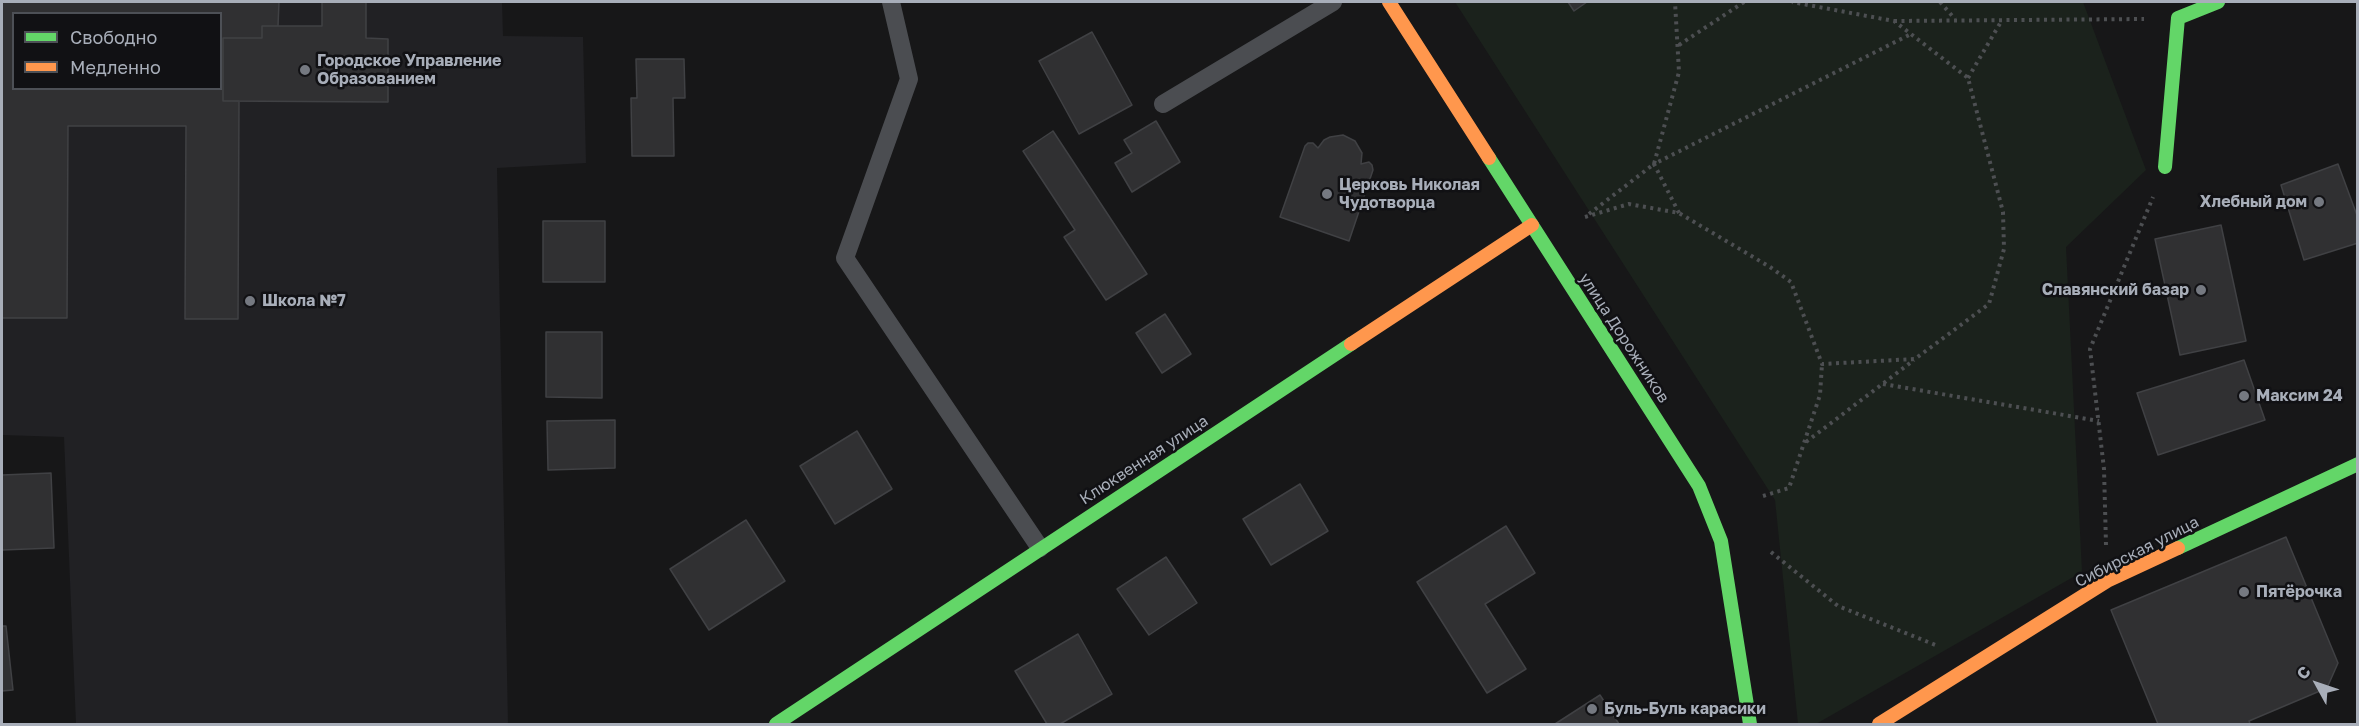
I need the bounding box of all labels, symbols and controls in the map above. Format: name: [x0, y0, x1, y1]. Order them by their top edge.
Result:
legend: [12, 12, 222, 90]
text: Свободно: [70, 26, 157, 48]
place label: Городское Управление Образованием: [317, 51, 502, 89]
text: Медленно: [70, 56, 161, 78]
marker: Городское Управление Образованием: [298, 63, 312, 77]
place label: Церковь Николая Чудотворца: [1339, 175, 1480, 213]
marker: Церковь Николая Чудотворца: [1320, 187, 1334, 201]
place label: Хлебный дом: [2200, 192, 2307, 212]
marker: Хлебный дом: [2312, 195, 2326, 209]
street label: улица Дорожников: [1575, 269, 1673, 407]
place label: Славянский базар: [2042, 280, 2189, 300]
marker: Славянский базар: [2194, 283, 2208, 297]
place label: Школа №7: [262, 291, 346, 311]
marker: Школа №7: [243, 294, 257, 308]
place label: Максим 24: [2256, 386, 2343, 406]
marker: Максим 24: [2237, 389, 2251, 403]
street label: Клюквенная улица: [1076, 411, 1212, 509]
street label: Сибирская улица: [2072, 512, 2202, 592]
place label: Пятёрочка: [2256, 582, 2342, 602]
marker: Пятёрочка: [2237, 585, 2251, 599]
north arrow: [2287, 654, 2347, 714]
text: С: [2292, 662, 2315, 683]
place label: Буль-Буль карасики: [1604, 699, 1766, 719]
marker: Буль-Буль карасики: [1585, 702, 1599, 716]

